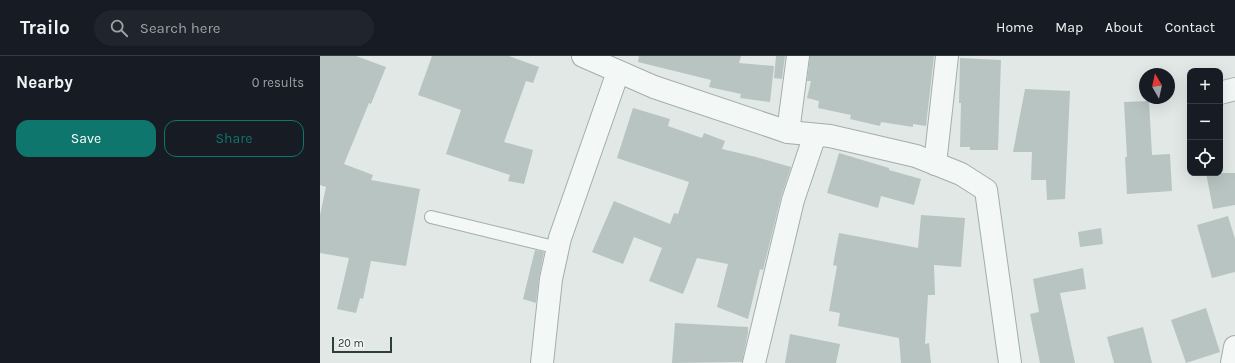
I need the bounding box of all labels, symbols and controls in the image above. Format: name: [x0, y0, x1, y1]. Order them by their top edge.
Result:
search box: [94, 10, 374, 46]
text: Trailo: [20, 17, 70, 39]
icon: search: [108, 17, 130, 39]
text: Search here: [140, 19, 221, 37]
text: Home: [996, 19, 1033, 36]
text: Map: [1055, 19, 1083, 36]
text: About: [1105, 19, 1143, 36]
text: Contact: [1165, 19, 1215, 36]
north arrow: [1139, 68, 1175, 104]
map controls: [1187, 68, 1223, 176]
button: +: [1187, 68, 1223, 104]
text: Nearby: [16, 72, 73, 92]
text: 0 results: [252, 75, 304, 90]
button: −: [1187, 104, 1223, 140]
button: Save: [16, 120, 156, 157]
button: Share: [164, 120, 304, 157]
button: locate: [1187, 140, 1223, 176]
scale bar: [332, 335, 392, 354]
text: 20 m: [338, 337, 364, 350]

